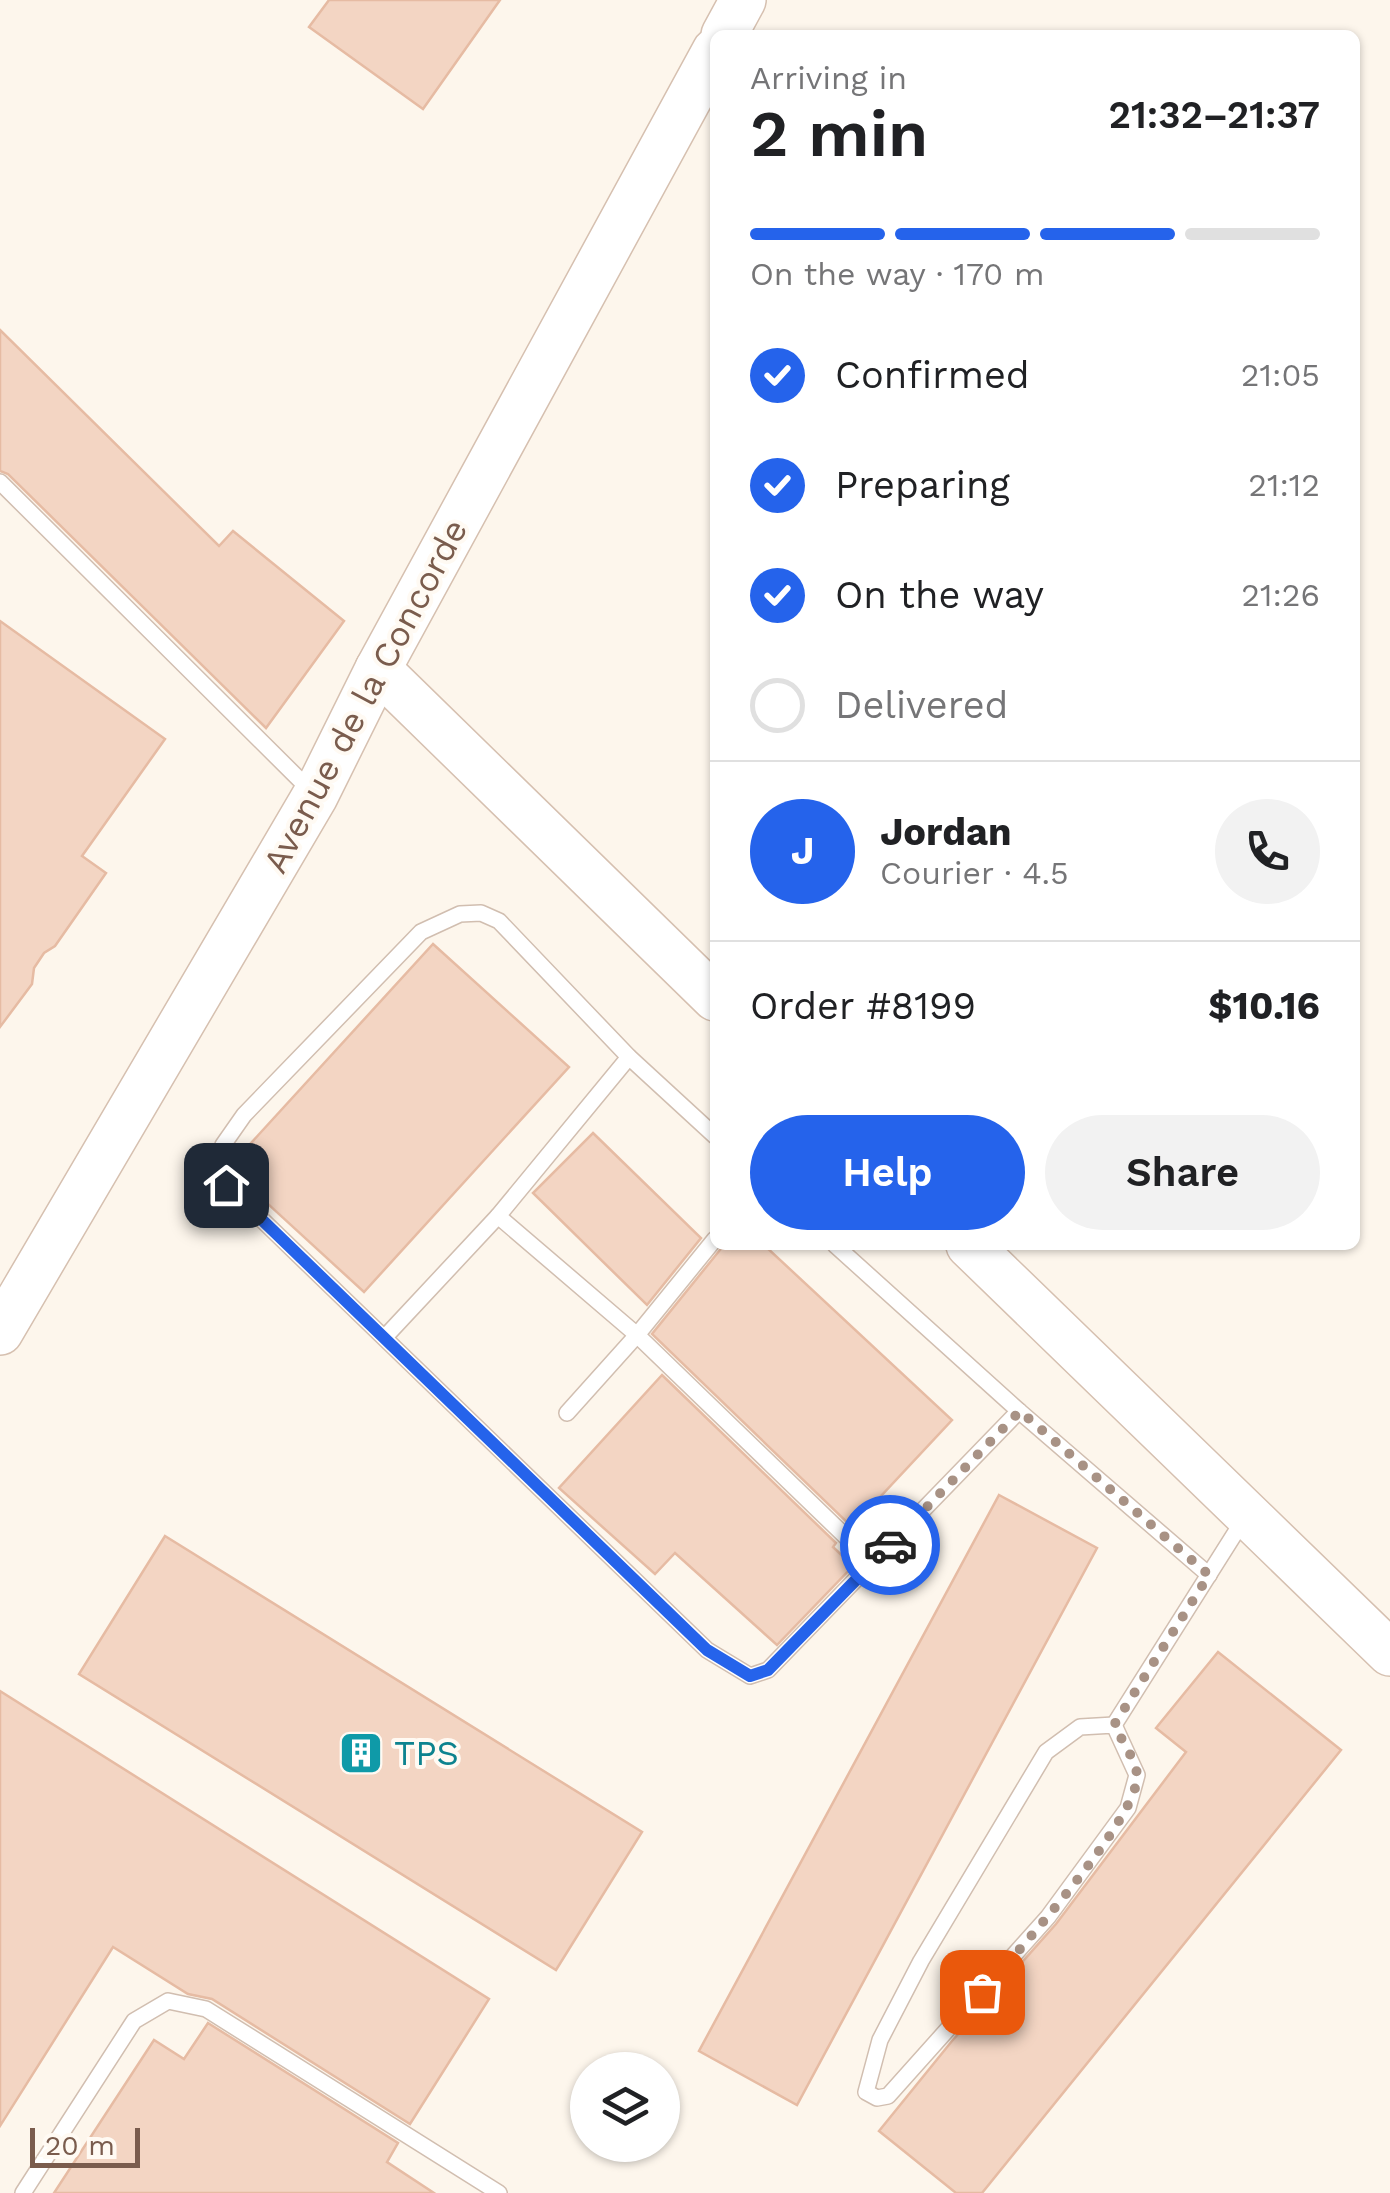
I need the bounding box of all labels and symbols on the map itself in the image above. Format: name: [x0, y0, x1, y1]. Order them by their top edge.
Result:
street label: Avenue de la Concorde: [254, 512, 476, 880]
pin: [184, 1143, 269, 1228]
courier: [840, 1495, 940, 1595]
building icon: TPS: [338, 1730, 384, 1776]
place label: TPS: [394, 1732, 459, 1774]
pin: [940, 1950, 1025, 2035]
scale bar: [30, 2123, 140, 2168]

